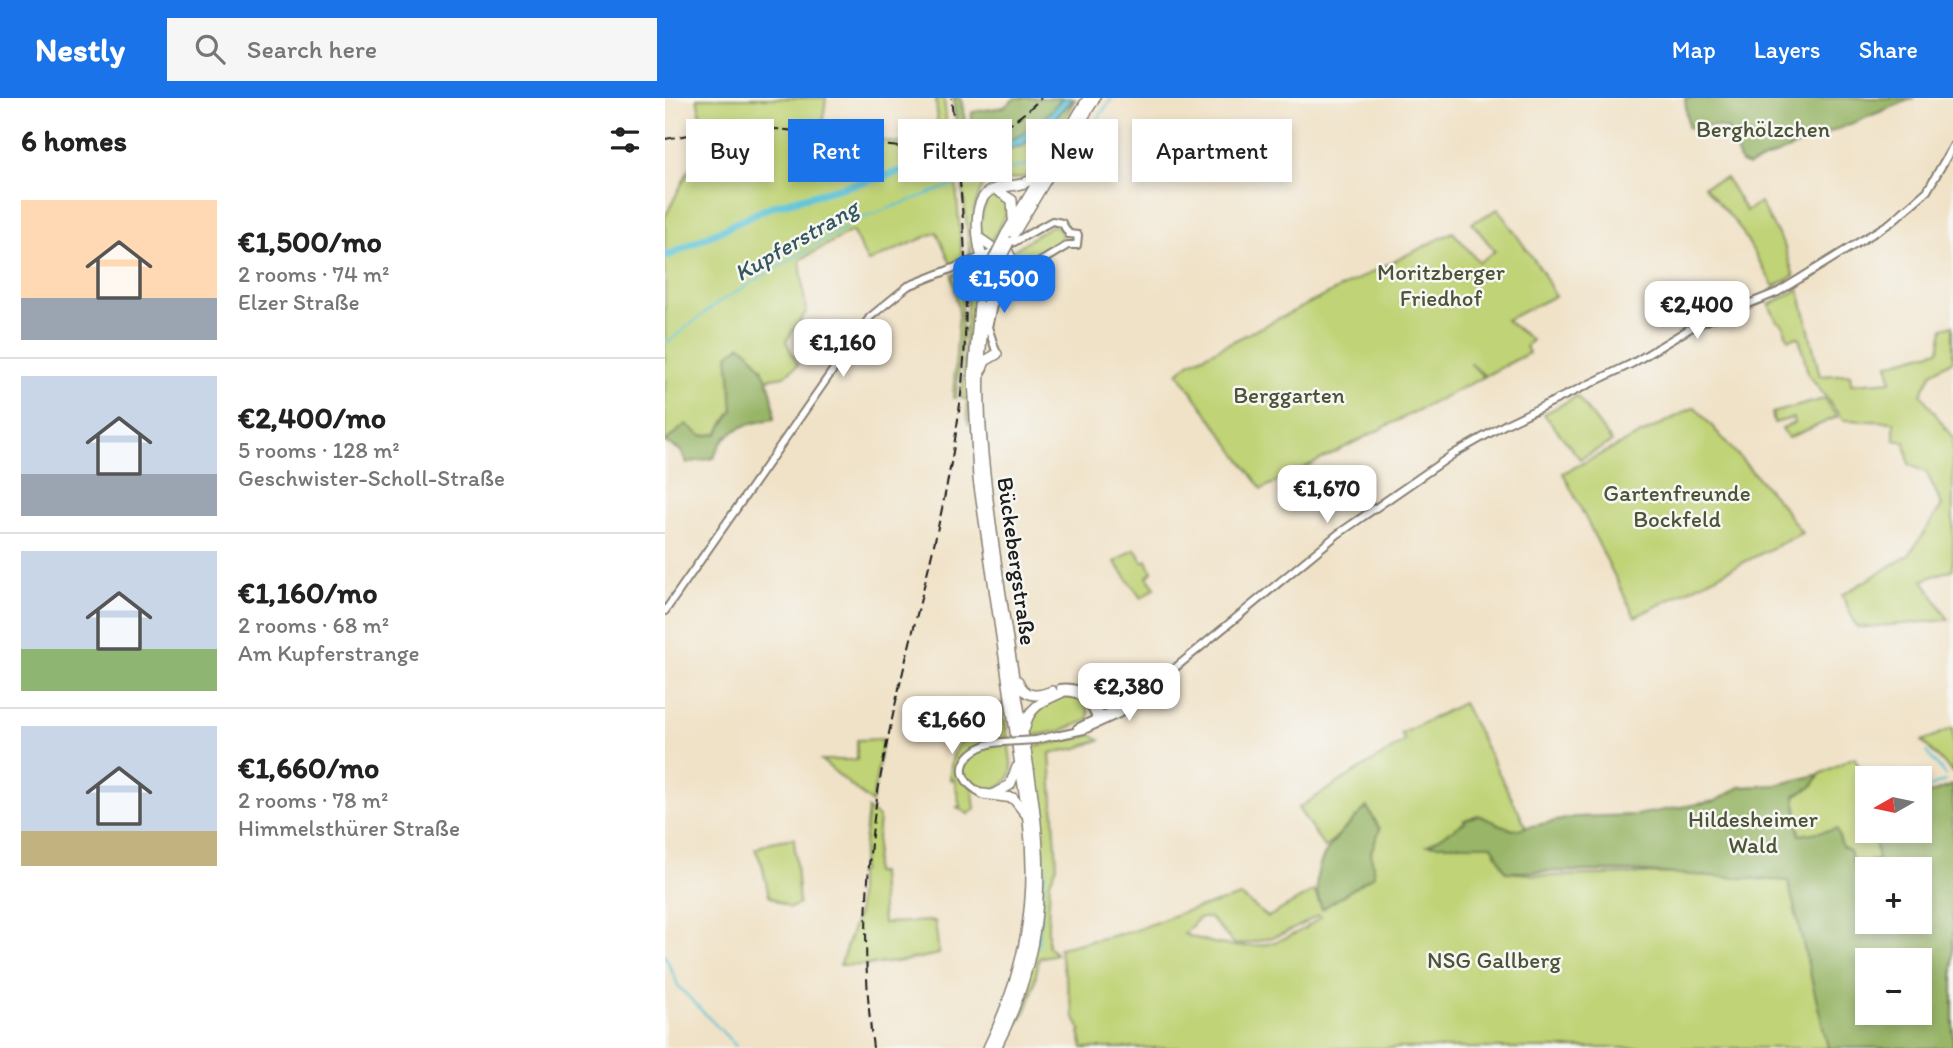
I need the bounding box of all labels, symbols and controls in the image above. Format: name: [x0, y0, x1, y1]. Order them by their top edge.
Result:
search box: [167, 18, 657, 81]
text: Nestly: [35, 30, 125, 69]
icon: search: [191, 30, 229, 68]
text: Search here: [247, 33, 377, 65]
text: Map: [1672, 35, 1716, 64]
text: Layers: [1754, 35, 1821, 64]
text: Share: [1859, 35, 1918, 64]
park label: Berghölzchen: [1696, 115, 1830, 143]
chip: Buy: [686, 119, 774, 182]
chip: Rent: [788, 119, 884, 182]
chip: Filters: [898, 119, 1012, 182]
chip: New: [1026, 119, 1118, 182]
chip: Apartment: [1132, 119, 1292, 182]
icon: filters: [606, 121, 644, 159]
text: 6 homes: [21, 122, 127, 159]
water label: Kupferstrang: [729, 191, 866, 287]
text: €1,500/mo: [238, 223, 382, 260]
icon: home: [77, 228, 161, 312]
pin: €1,500: [947, 256, 1061, 315]
park label: Moritzberger Friedhof: [1377, 258, 1505, 312]
text: 2 rooms · 74 m²: [238, 260, 390, 288]
text: €1,500: [969, 264, 1039, 292]
pin: €2,400: [1640, 282, 1754, 341]
text: Elzer Straße: [238, 288, 360, 316]
text: €2,400: [1661, 290, 1733, 318]
pin: €1,160: [786, 320, 900, 379]
text: €1,160: [810, 328, 876, 356]
park label: Berggarten: [1233, 381, 1345, 409]
text: €2,400/mo: [238, 399, 386, 436]
icon: home: [77, 404, 161, 488]
text: 5 rooms · 128 m²: [238, 436, 400, 464]
text: Geschwister-Scholl-Straße: [238, 464, 505, 492]
pin: €1,670: [1270, 466, 1384, 525]
text: €1,670: [1294, 474, 1361, 502]
street label: Bückebergstraße: [991, 475, 1043, 647]
park label: Gartenfreunde Bockfeld: [1603, 479, 1751, 533]
text: €1,160/mo: [238, 574, 378, 611]
icon: home: [77, 579, 161, 663]
text: 2 rooms · 68 m²: [238, 611, 389, 639]
text: Am Kupferstrange: [238, 639, 419, 667]
pin: €2,380: [1072, 664, 1186, 723]
text: €2,380: [1094, 672, 1164, 700]
pin: €1,660: [895, 696, 1009, 756]
text: €1,660: [918, 705, 986, 733]
text: €1,660/mo: [238, 749, 379, 786]
icon: home: [77, 754, 161, 838]
north arrow: [1855, 766, 1932, 844]
map controls: [1855, 766, 1932, 1025]
text: 2 rooms · 78 m²: [238, 786, 388, 814]
park label: Hildesheimer Wald: [1688, 805, 1818, 859]
text: Himmelsthürer Straße: [238, 814, 460, 842]
button: +: [1855, 857, 1932, 934]
park label: NSG Gallberg: [1427, 946, 1561, 974]
button: −: [1855, 948, 1932, 1025]

